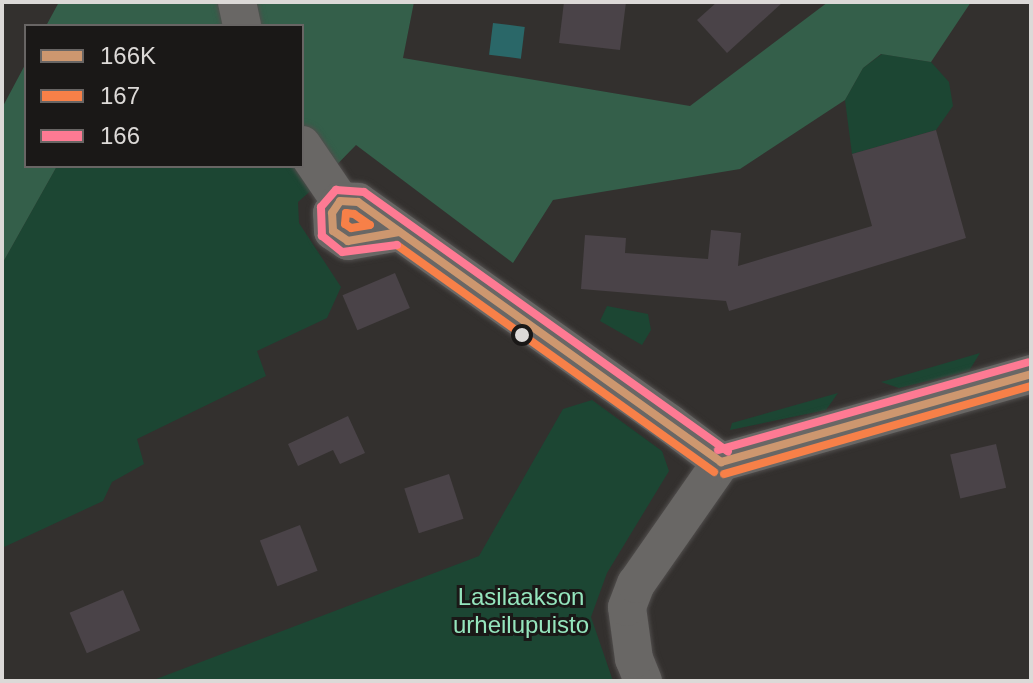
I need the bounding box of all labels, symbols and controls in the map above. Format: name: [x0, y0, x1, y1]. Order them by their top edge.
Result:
legend: [24, 24, 304, 168]
text: 166K: [100, 42, 156, 69]
text: 167: [100, 82, 140, 109]
text: 166: [100, 122, 140, 149]
unlabelled marker: [514, 327, 530, 343]
park label: Lasilaakson urheilupuisto: [453, 583, 589, 639]

